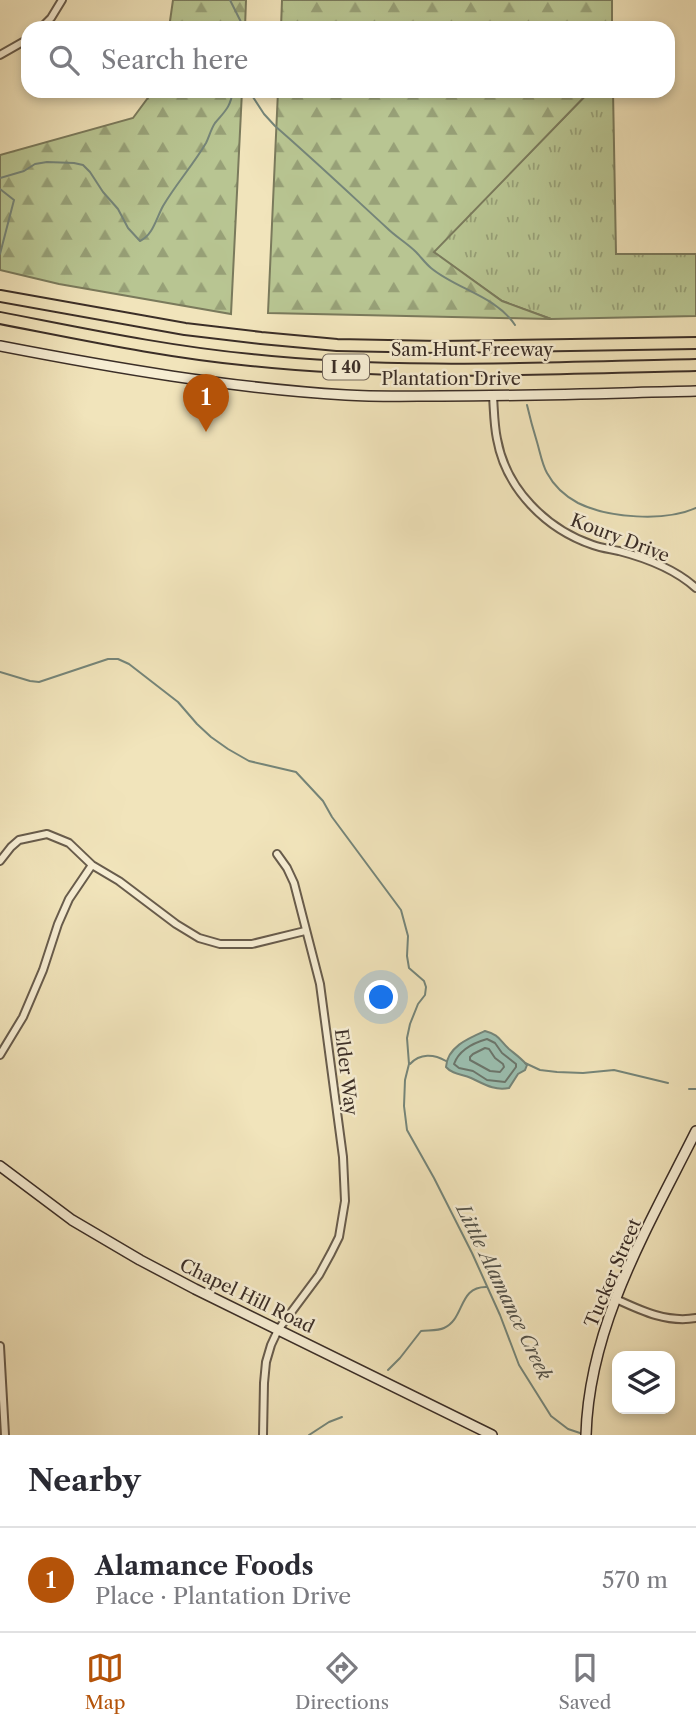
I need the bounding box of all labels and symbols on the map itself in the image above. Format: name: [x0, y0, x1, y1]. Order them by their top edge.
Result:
street label: Sam Hunt Freeway: [391, 339, 554, 361]
road number: I 40: [323, 354, 369, 380]
street label: Plantation Drive: [381, 368, 521, 390]
pin: 1: [183, 374, 229, 432]
street label: Koury Drive: [567, 509, 673, 567]
your location: [364, 980, 398, 1014]
street label: Elder Way: [330, 1027, 362, 1118]
water label: Little Alamance Creek: [451, 1199, 557, 1384]
street label: Tucker Street: [580, 1215, 646, 1331]
street label: Chapel Hill Road: [176, 1254, 318, 1338]

